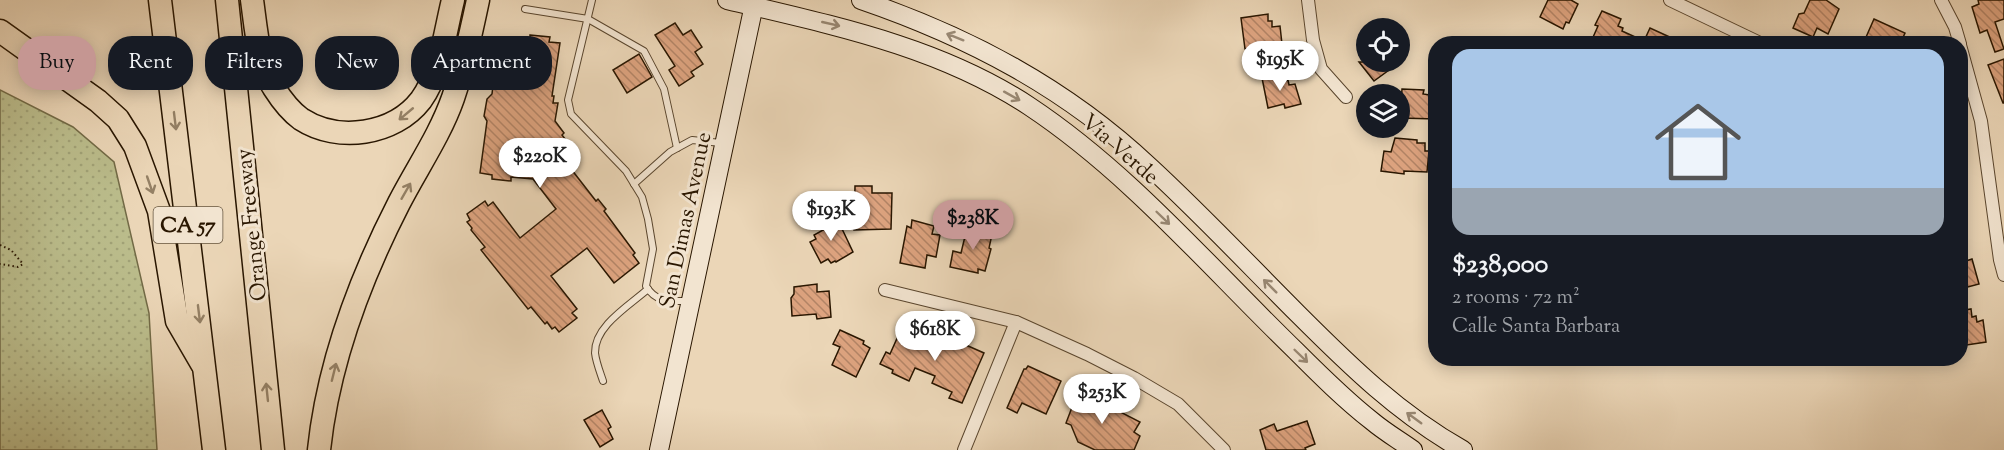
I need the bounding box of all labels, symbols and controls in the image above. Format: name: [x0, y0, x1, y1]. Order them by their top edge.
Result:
map controls: [1356, 18, 1410, 138]
button: locate: [1356, 18, 1410, 72]
one-way arrow: [821, 19, 840, 31]
one-way arrow: [947, 31, 965, 42]
chip: Buy: [18, 36, 96, 90]
chip: Rent: [108, 36, 193, 90]
chip: Filters: [205, 36, 303, 90]
chip: New: [315, 36, 399, 90]
chip: Apartment: [411, 36, 552, 90]
pin: $195K: [1238, 41, 1322, 92]
text: $195K: [1256, 46, 1304, 75]
button: layers: [1356, 84, 1410, 138]
icon: home: [1644, 88, 1752, 196]
one-way arrow: [1002, 91, 1020, 102]
one-way arrow: [398, 107, 414, 120]
street label: Via Verde: [1073, 107, 1165, 193]
one-way arrow: [170, 110, 181, 130]
street label: San Dimas Avenue: [653, 129, 721, 312]
pin: $220K: [498, 138, 582, 189]
text: $220K: [513, 143, 567, 172]
street label: Orange Freeway: [229, 147, 277, 302]
one-way arrow: [145, 175, 156, 194]
one-way arrow: [400, 183, 412, 200]
pin: $193K: [789, 191, 873, 242]
text: $193K: [806, 196, 856, 225]
pin: $238K: [931, 200, 1015, 251]
text: $238K: [947, 205, 999, 234]
road number: CA 57: [154, 207, 222, 243]
one-way arrow: [1156, 210, 1171, 225]
text: $238,000: [1452, 247, 1548, 284]
one-way arrow: [1263, 279, 1278, 294]
text: 2 rooms · 72 m²: [1452, 284, 1580, 313]
one-way arrow: [194, 304, 205, 324]
pin: $618K: [893, 311, 977, 362]
text: Calle Santa Barbara: [1452, 313, 1620, 342]
text: $618K: [909, 316, 961, 345]
one-way arrow: [1293, 348, 1308, 363]
one-way arrow: [329, 363, 341, 382]
pin: $253K: [1060, 374, 1144, 425]
text: $253K: [1077, 379, 1127, 408]
one-way arrow: [261, 382, 272, 402]
one-way arrow: [1406, 412, 1422, 425]

